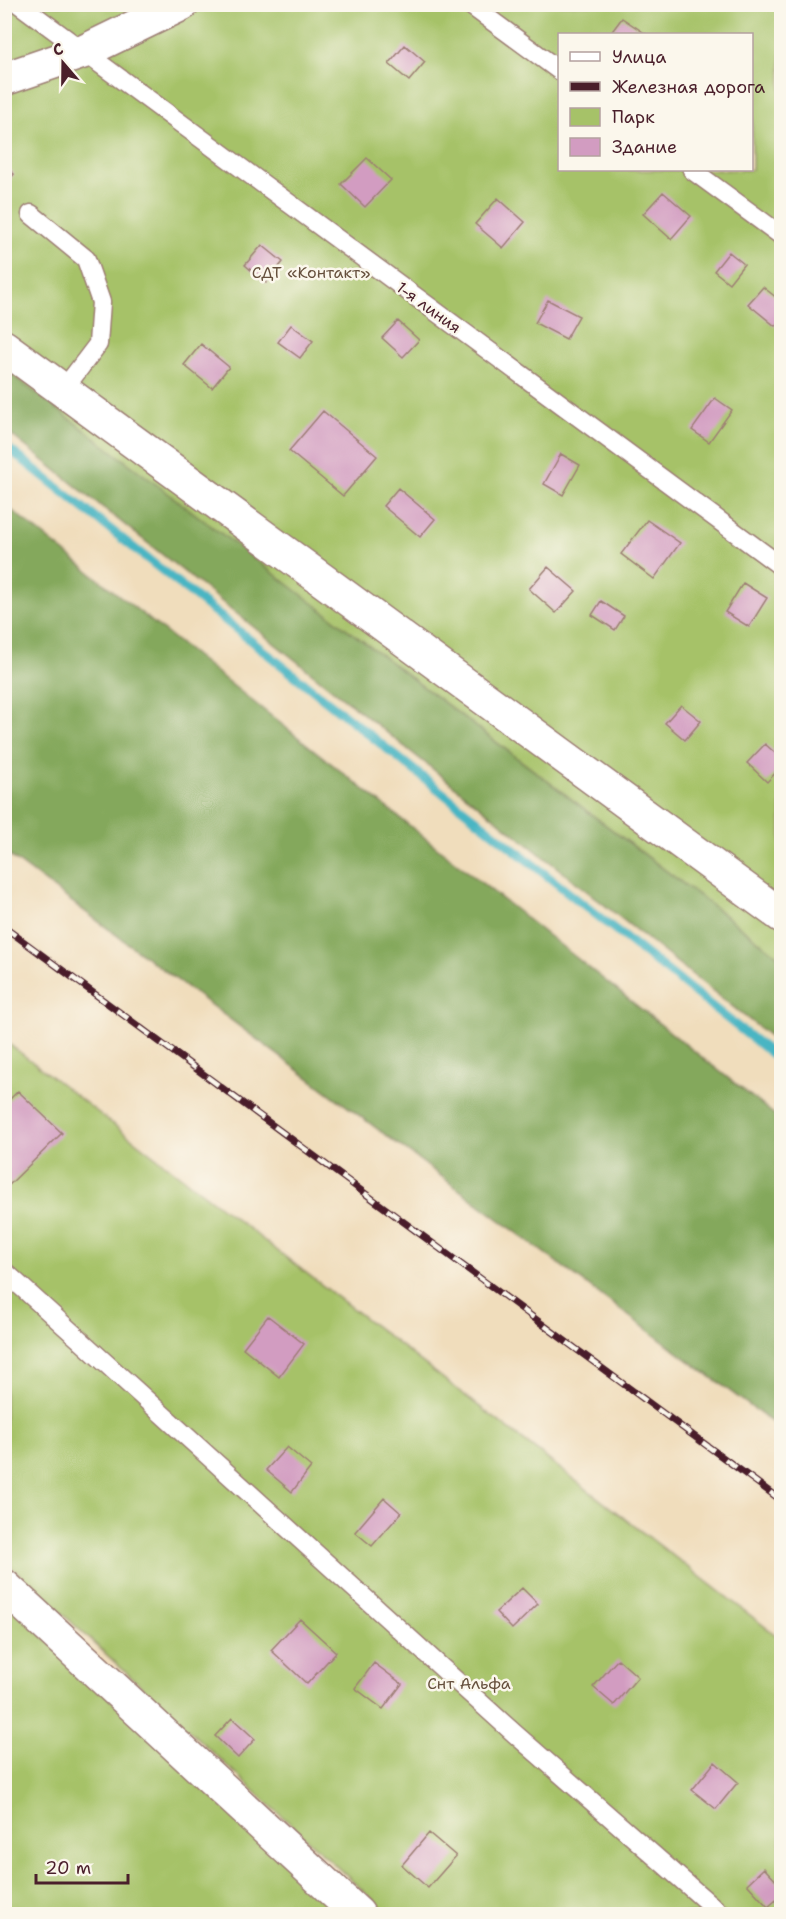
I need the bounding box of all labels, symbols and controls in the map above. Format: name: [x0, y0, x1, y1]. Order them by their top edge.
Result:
north arrow: [33, 33, 93, 93]
legend: [558, 33, 753, 171]
text: С: [50, 38, 66, 61]
text: Улица: [612, 45, 666, 69]
text: Железная дорога: [612, 75, 765, 99]
text: Парк: [612, 105, 655, 129]
text: Здание: [612, 135, 677, 159]
park label: СДТ «Контакт»: [252, 262, 370, 283]
street label: 1-я линия: [392, 277, 465, 338]
park label: Снт Альфа: [427, 1673, 511, 1694]
scale bar: [36, 1847, 128, 1885]
text: 20 m: [45, 1856, 91, 1880]

